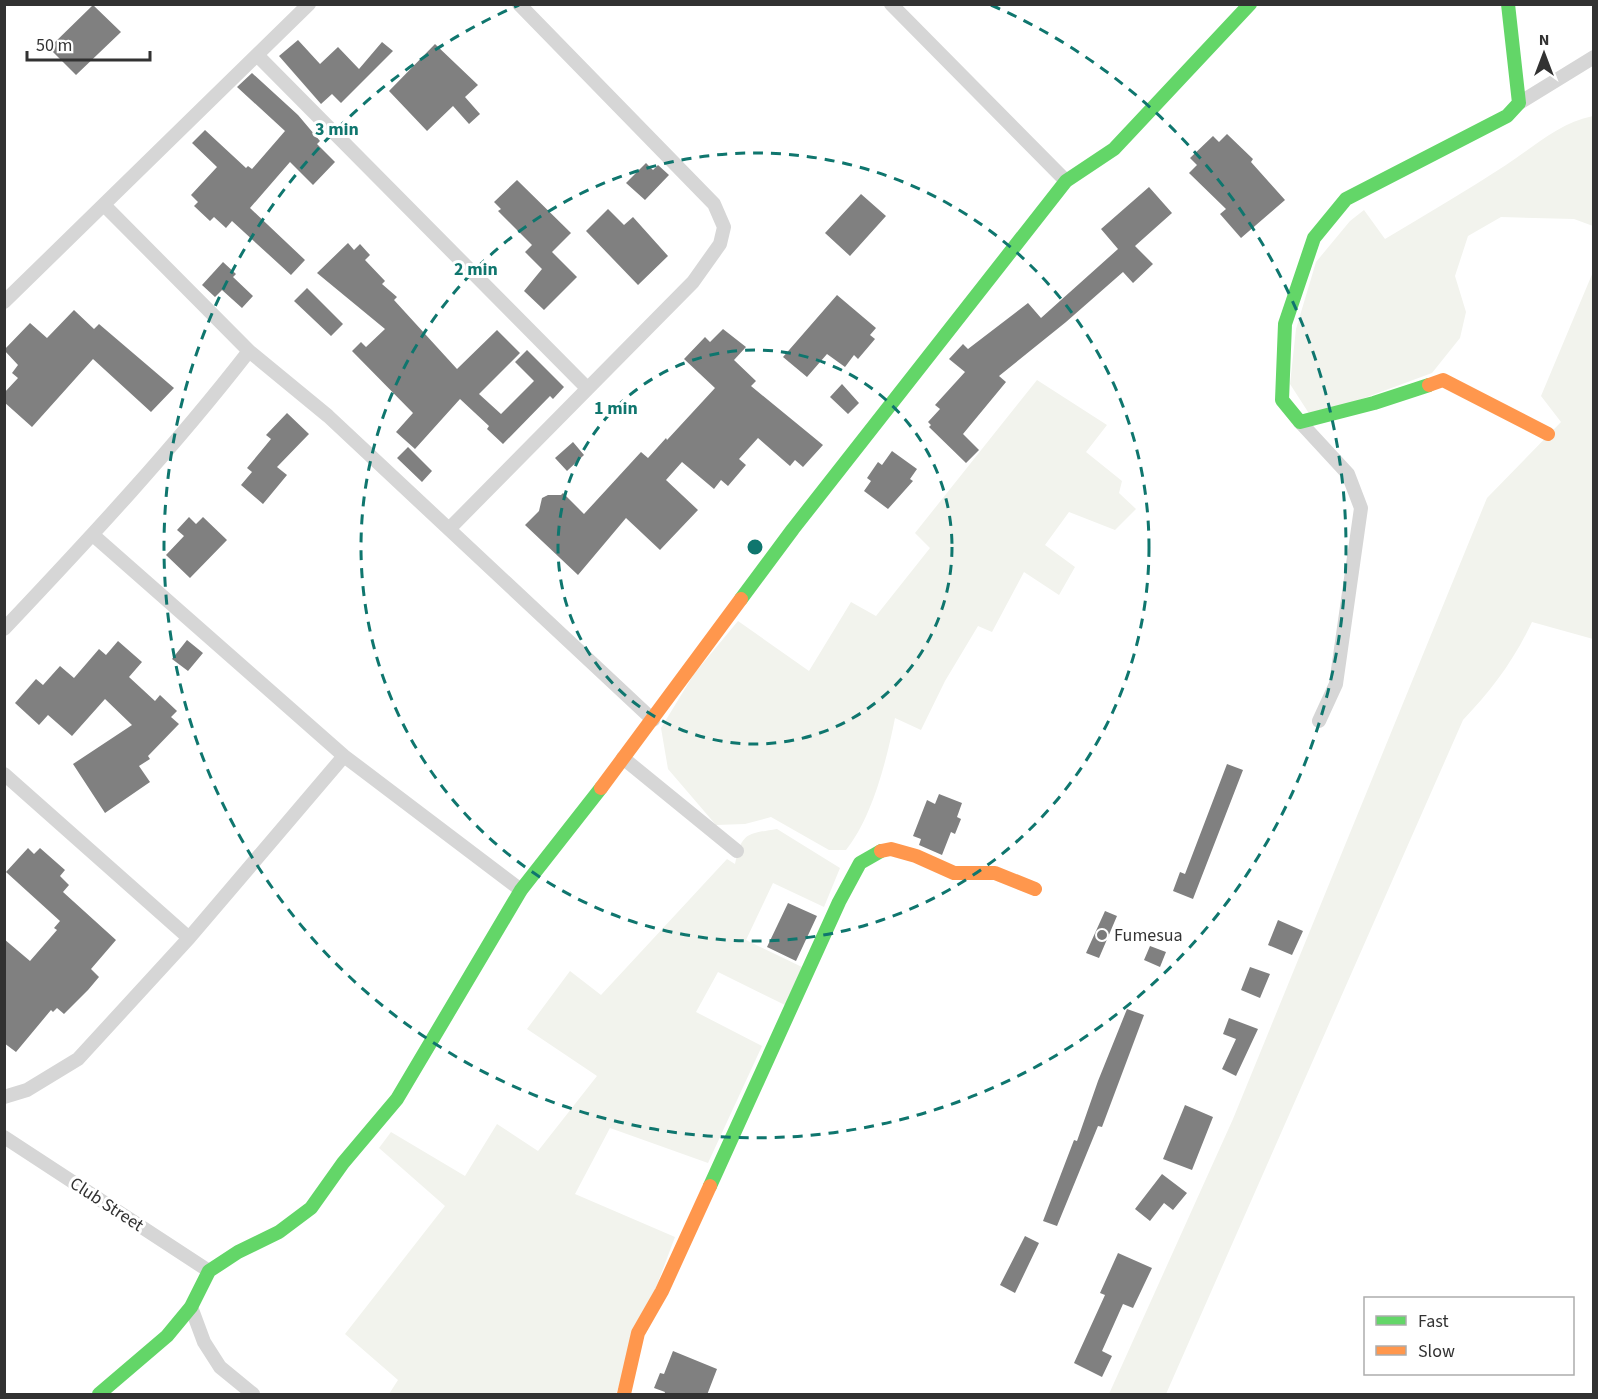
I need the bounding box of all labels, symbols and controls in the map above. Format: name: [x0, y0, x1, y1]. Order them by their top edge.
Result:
scale bar: [27, 24, 150, 62]
north arrow: [1514, 24, 1574, 84]
text: N: [1539, 29, 1549, 51]
text: 50 m: [36, 33, 72, 58]
text: 3 min: [315, 117, 359, 142]
text: 2 min: [454, 257, 498, 282]
text: 1 min: [594, 396, 638, 421]
centre of rings: [745, 537, 765, 557]
place label: Fumesua: [1114, 923, 1183, 948]
marker: Fumesua: [1095, 928, 1109, 942]
street label: Club Street: [65, 1171, 148, 1238]
legend: [1364, 1297, 1574, 1375]
text: Fast: [1418, 1309, 1449, 1334]
text: Slow: [1418, 1339, 1455, 1364]

